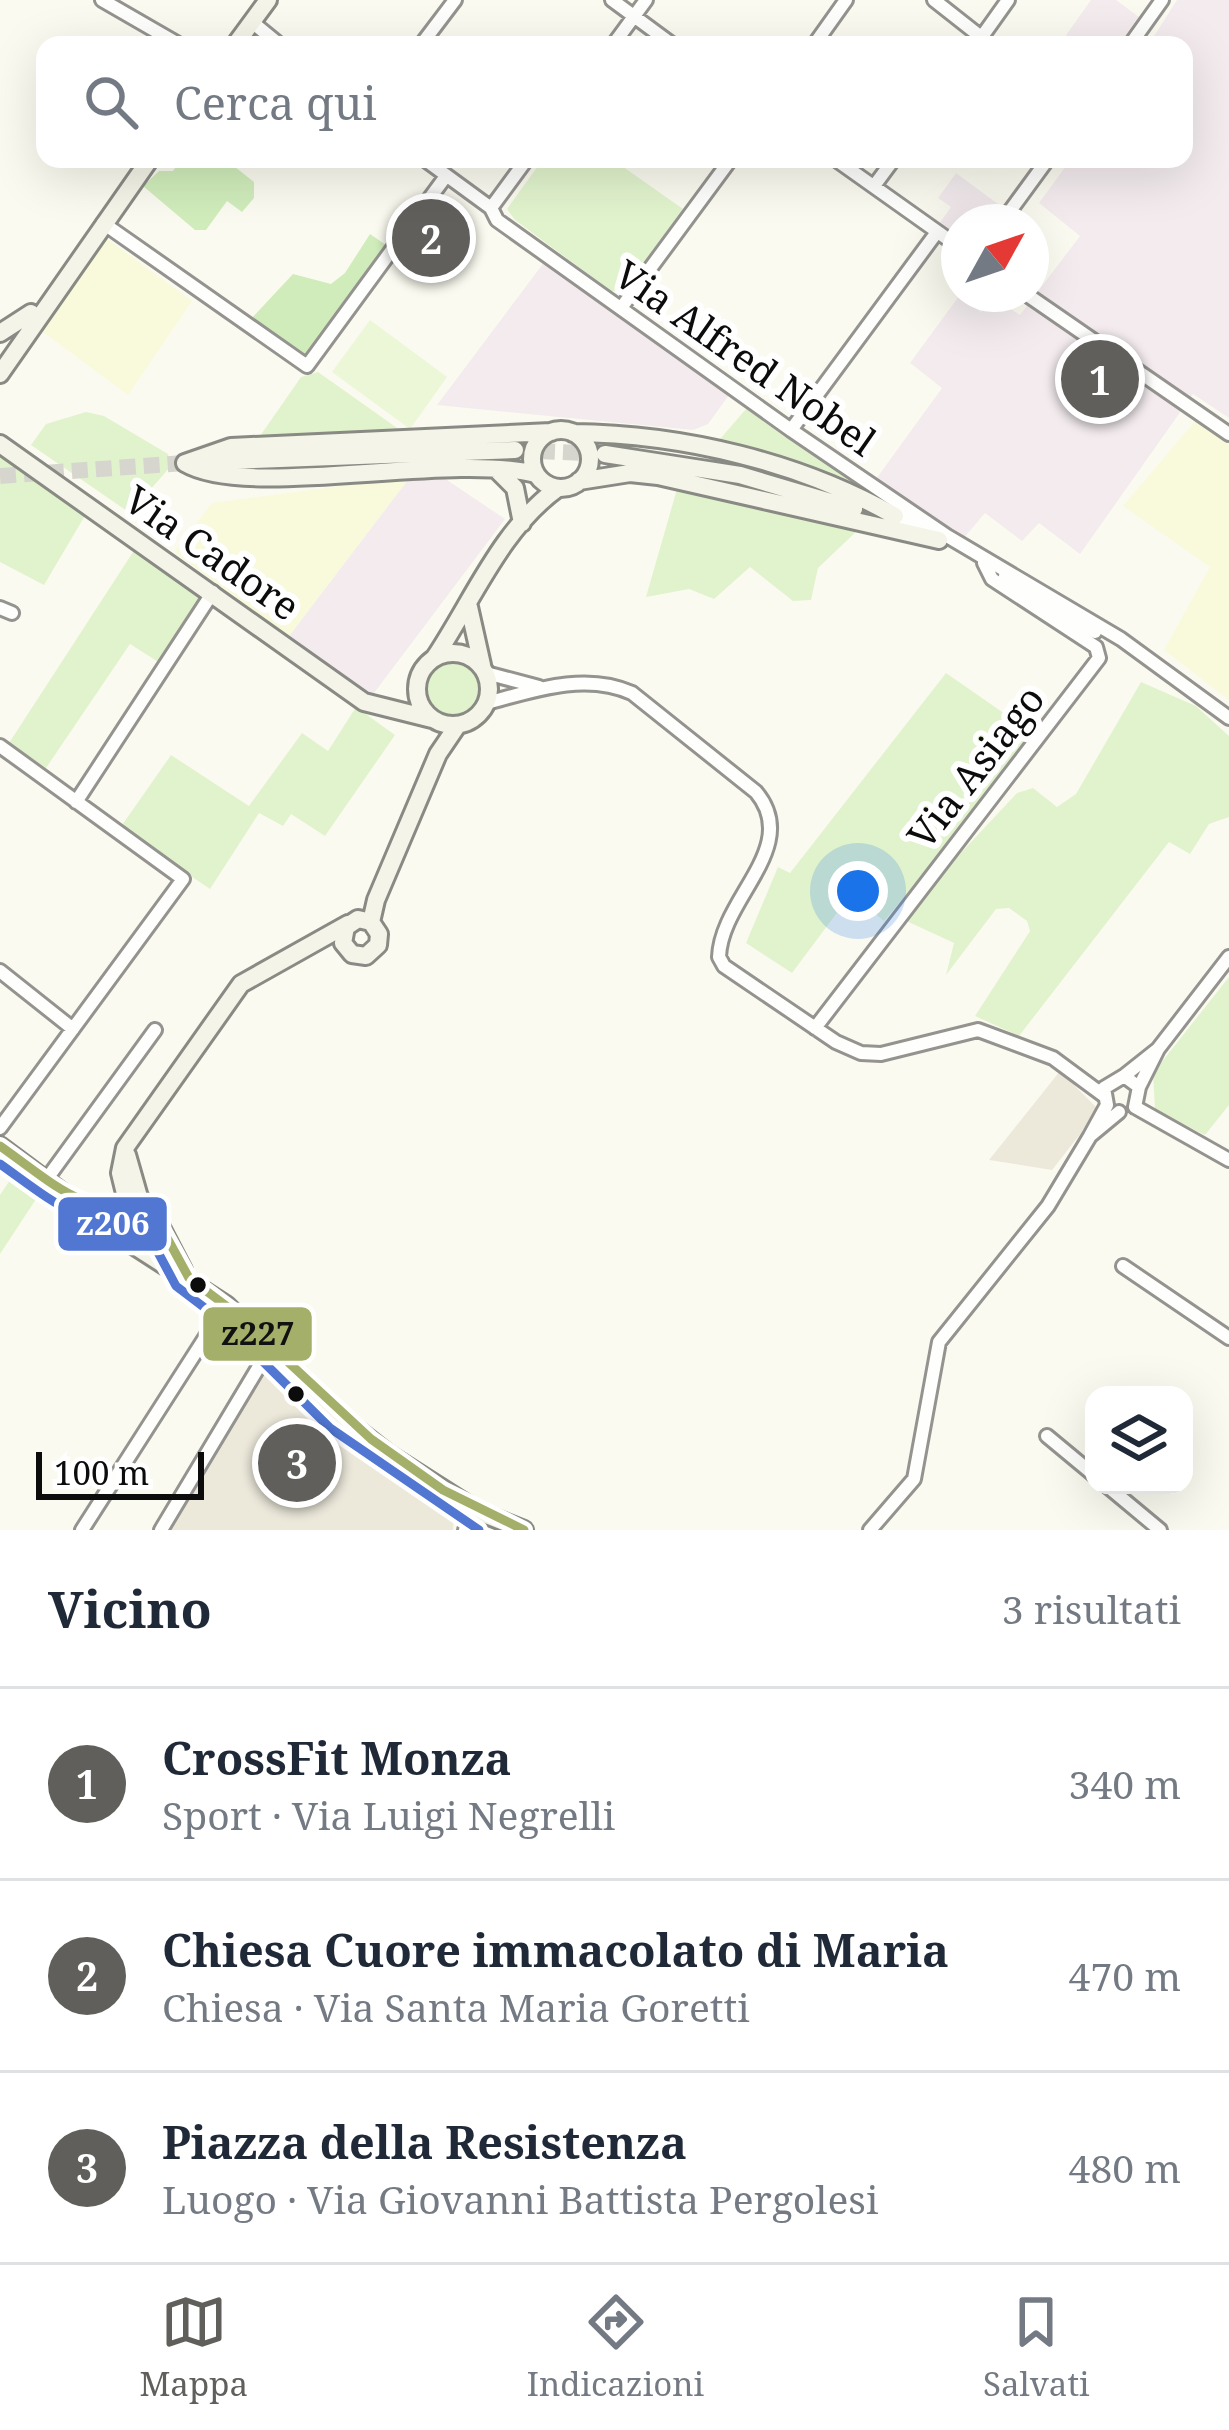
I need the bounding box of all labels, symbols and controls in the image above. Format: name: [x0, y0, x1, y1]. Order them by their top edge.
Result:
search box: [36, 36, 1193, 168]
icon: search: [78, 69, 144, 135]
text: Cerca qui: [174, 72, 377, 133]
pin: 2: [392, 193, 470, 283]
north arrow: [941, 204, 1049, 312]
street label: Via Alfred Nobel: [605, 247, 887, 467]
pin: 1: [1061, 334, 1139, 424]
street label: Via Cadore: [115, 472, 311, 632]
street label: Via Asiago: [894, 673, 1055, 859]
your location: [828, 861, 888, 921]
line badge: z206: [56, 1195, 169, 1253]
text: z206: [76, 1200, 150, 1245]
unlabelled marker: [187, 1274, 209, 1296]
line badge: z227: [201, 1305, 314, 1363]
text: z227: [221, 1310, 295, 1355]
unlabelled marker: [285, 1383, 307, 1405]
map controls: [1085, 1386, 1193, 1494]
button: layers: [1085, 1386, 1193, 1494]
pin: 3: [258, 1418, 336, 1508]
scale bar: [36, 1446, 204, 1499]
text: 100 m: [54, 1450, 149, 1495]
text: Vicino: [48, 1573, 212, 1643]
text: 3 risultati: [1002, 1582, 1181, 1635]
text: CrossFit Monza: [162, 1727, 512, 1788]
text: 1: [76, 1757, 98, 1810]
text: 340 m: [1069, 1757, 1181, 1810]
text: Sport · Via Luigi Negrelli: [162, 1788, 615, 1841]
text: Chiesa Cuore immacolato di Maria: [162, 1919, 949, 1980]
text: 2: [76, 1949, 98, 2002]
text: 470 m: [1069, 1949, 1181, 2002]
text: Chiesa · Via Santa Maria Goretti: [162, 1980, 750, 2033]
text: Piazza della Resistenza: [162, 2111, 687, 2172]
text: 3: [76, 2141, 98, 2194]
text: 480 m: [1069, 2141, 1181, 2194]
text: Luogo · Via Giovanni Battista Pergolesi: [162, 2172, 878, 2225]
tab: Mappa: [139, 2289, 248, 2406]
tab: Indicazioni: [527, 2289, 704, 2406]
tab: Salvati: [983, 2289, 1090, 2406]

